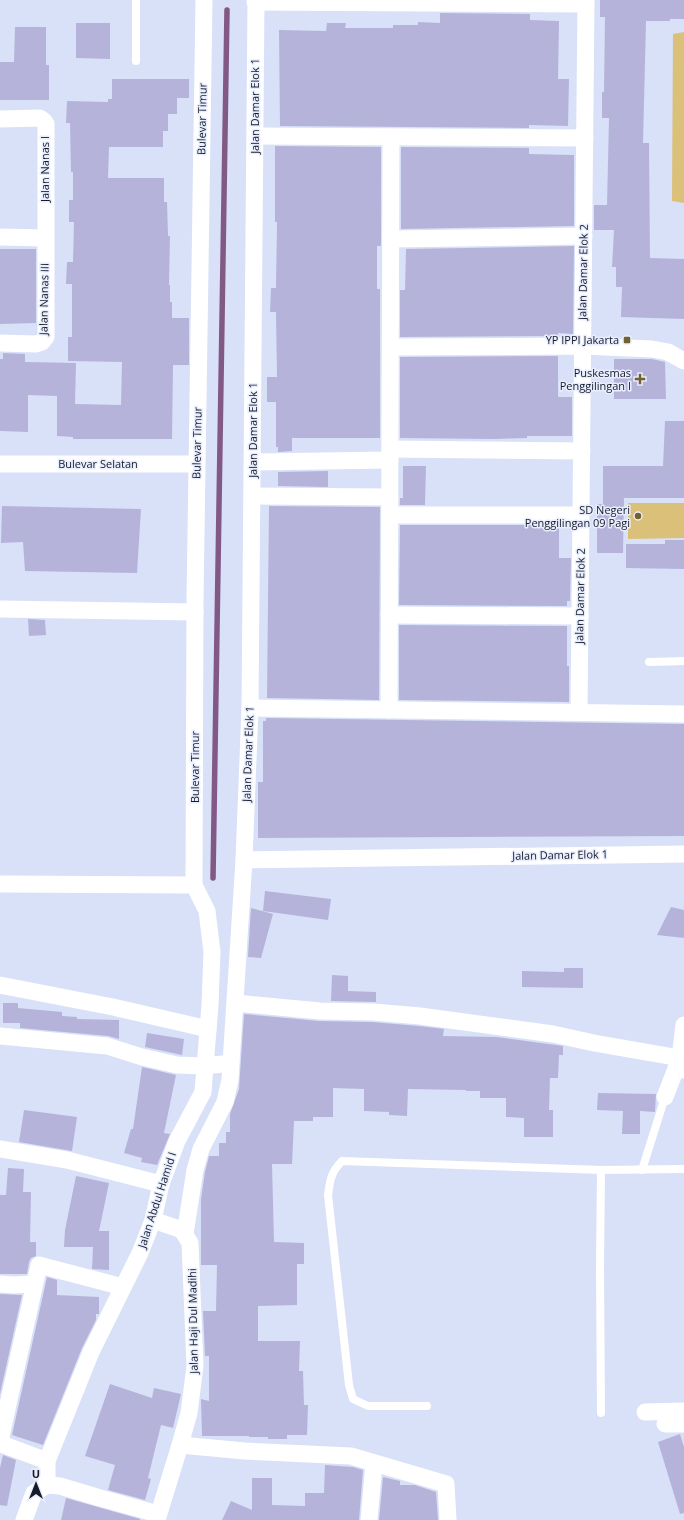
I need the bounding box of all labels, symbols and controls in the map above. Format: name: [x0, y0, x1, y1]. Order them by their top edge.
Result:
street label: Jalan Damar Elok 1: [247, 58, 262, 155]
street label: Bulevar Timur: [193, 82, 210, 155]
street label: Jalan Nanas I: [37, 136, 52, 203]
street label: Jalan Damar Elok 2: [574, 224, 591, 321]
street label: Jalan Nanas III: [35, 263, 52, 336]
place label: YP IPPI Jakarta: [546, 332, 619, 347]
marker: YP IPPI Jakarta: [622, 335, 632, 345]
place label: Puskesmas Penggilingan I: [560, 365, 631, 393]
marker: Puskesmas Penggilingan I: [634, 373, 646, 385]
street label: Jalan Damar Elok 1: [245, 382, 260, 479]
street label: Bulevar Timur: [188, 406, 205, 479]
street label: Bulevar Selatan: [58, 456, 138, 471]
place label: SD Negeri Penggilingan 09 Pagi: [525, 502, 630, 530]
marker: SD Negeri Penggilingan 09 Pagi: [633, 511, 643, 521]
street label: Jalan Damar Elok 2: [571, 548, 588, 645]
street label: Jalan Damar Elok 1: [238, 706, 257, 803]
street label: Bulevar Timur: [187, 730, 202, 803]
street label: Jalan Damar Elok 1: [511, 846, 608, 863]
street label: Jalan Abdul Hamid I: [134, 1150, 179, 1251]
street label: Jalan Haji Dul Madihi: [184, 1268, 201, 1375]
north arrow: [16, 1464, 56, 1504]
text: U: [32, 1466, 40, 1481]

